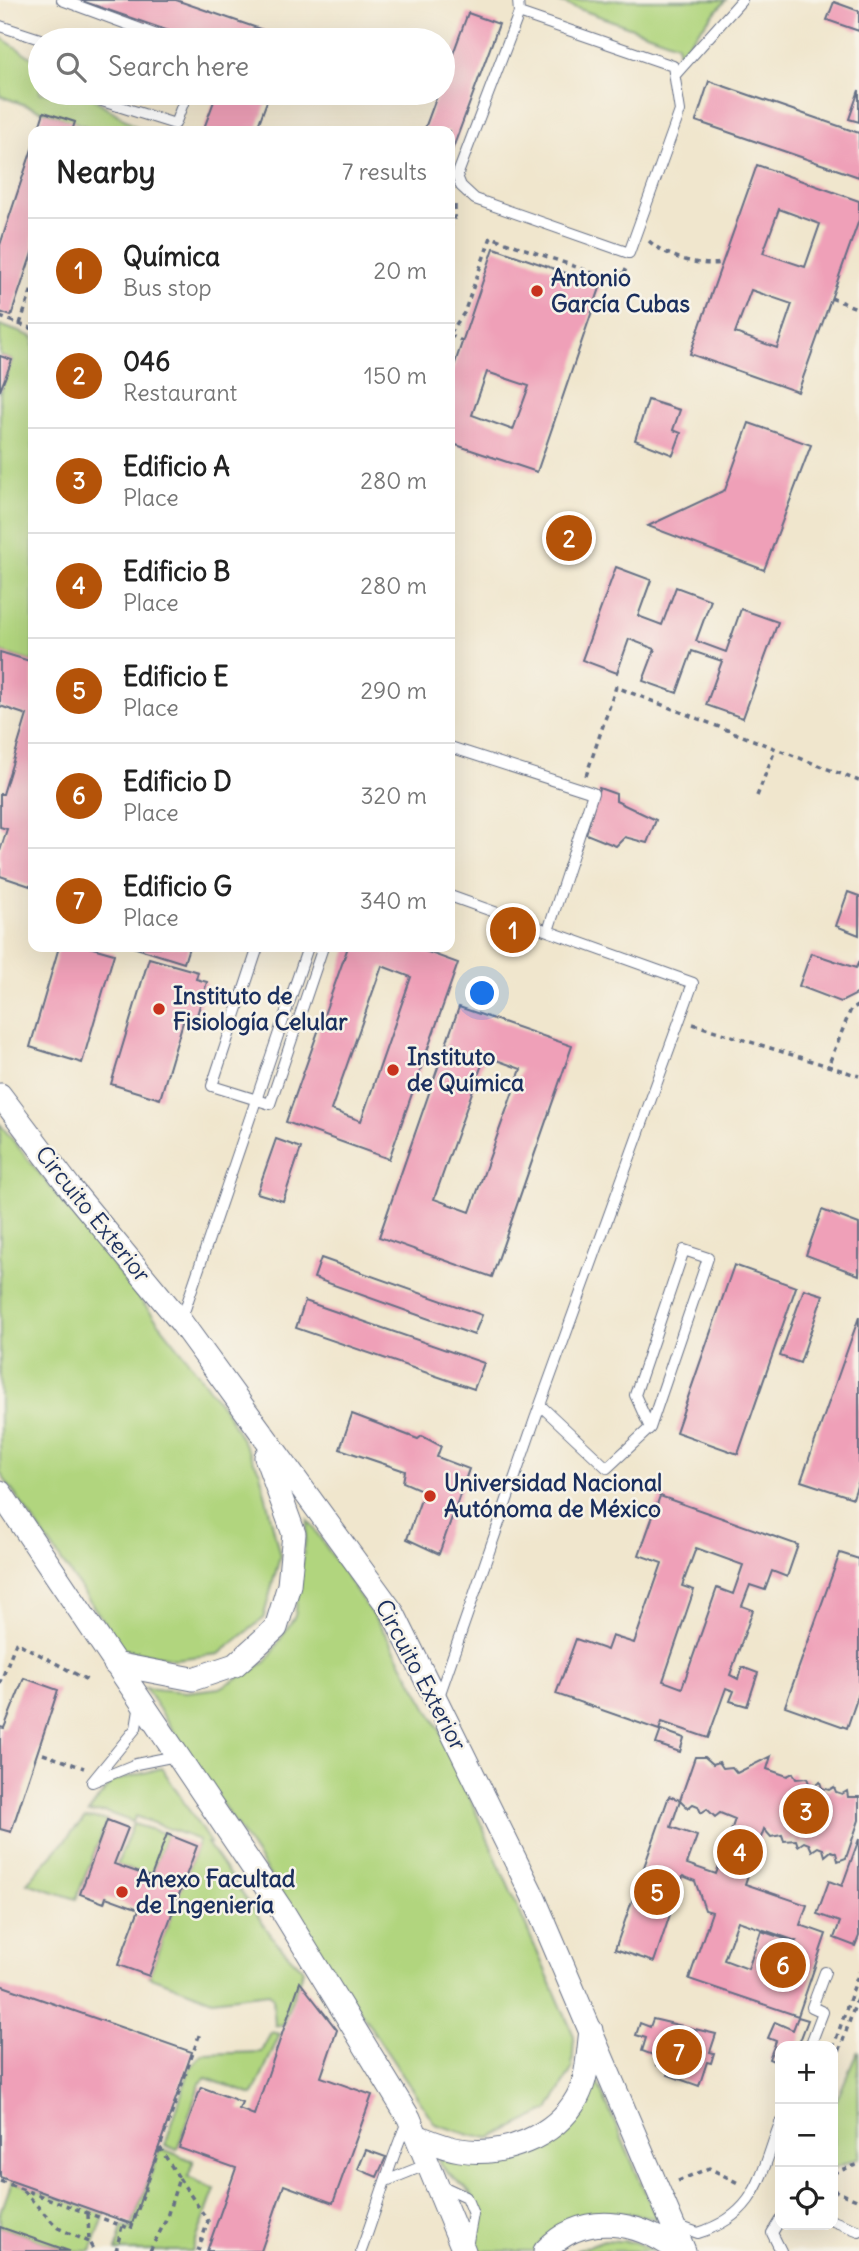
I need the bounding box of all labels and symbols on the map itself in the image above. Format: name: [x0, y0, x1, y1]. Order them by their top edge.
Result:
place label: Antonio García Cubas: [551, 263, 690, 318]
marker: Antonio García Cubas: [529, 283, 545, 299]
pin: 2: [546, 512, 592, 564]
pin: 1: [490, 904, 536, 956]
your location: [465, 976, 499, 1010]
place label: Instituto de Fisiología Celular: [173, 981, 348, 1036]
marker: Instituto de Fisiología Celular: [151, 1001, 167, 1017]
place label: Instituto de Química: [407, 1042, 524, 1097]
marker: Instituto de Química: [385, 1062, 401, 1078]
street label: Circuito Exterior: [29, 1140, 158, 1288]
place label: Universidad Nacional Autónoma de México: [444, 1468, 662, 1523]
marker: Universidad Nacional Autónoma de México: [422, 1488, 438, 1504]
street label: Circuito Exterior: [369, 1594, 474, 1756]
pin: 3: [783, 1785, 829, 1837]
pin: 4: [717, 1826, 763, 1878]
place label: Anexo Facultad de Ingeniería: [136, 1864, 296, 1919]
pin: 5: [634, 1866, 680, 1918]
marker: Anexo Facultad de Ingeniería: [114, 1884, 130, 1900]
pin: 6: [760, 1939, 806, 1991]
pin: 7: [656, 2026, 702, 2078]

